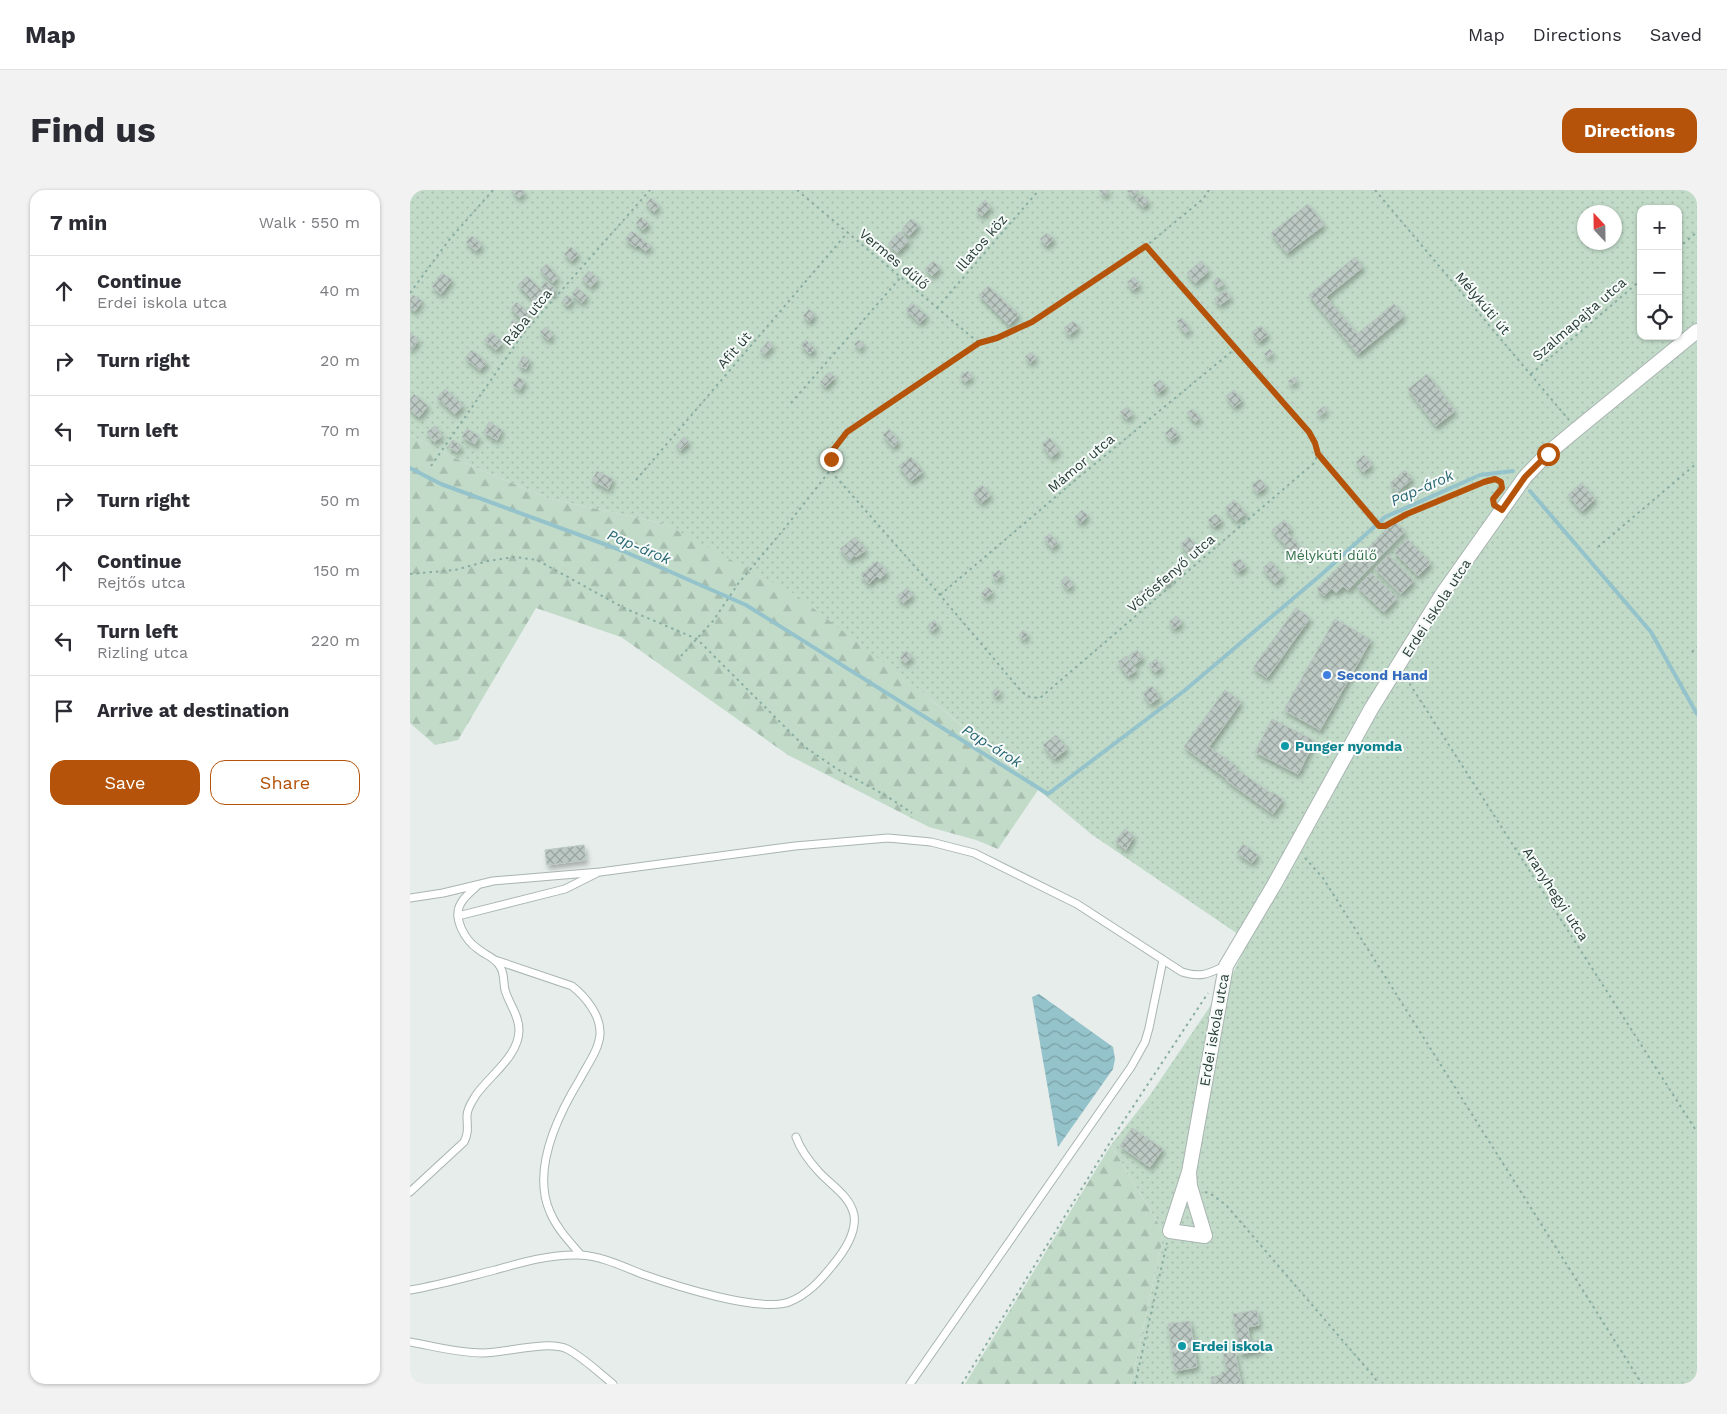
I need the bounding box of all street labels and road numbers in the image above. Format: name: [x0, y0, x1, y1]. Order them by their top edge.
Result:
street label: Illatos köz: [952, 211, 1010, 275]
street label: Vermes dűlő: [856, 225, 932, 293]
street label: Mélykúti út: [1452, 269, 1514, 338]
street label: Szalmapajta utca: [1529, 274, 1629, 364]
street label: Rába utca: [499, 285, 555, 349]
street label: Afit út: [714, 328, 754, 372]
street label: Mámor utca: [1044, 430, 1118, 495]
street label: Vörösfenyő utca: [1124, 531, 1218, 615]
street label: Erdei iskola utca: [1398, 556, 1474, 660]
street label: Aranyhegyi utca: [1520, 844, 1592, 944]
street label: Erdei iskola utca: [1196, 972, 1232, 1087]

